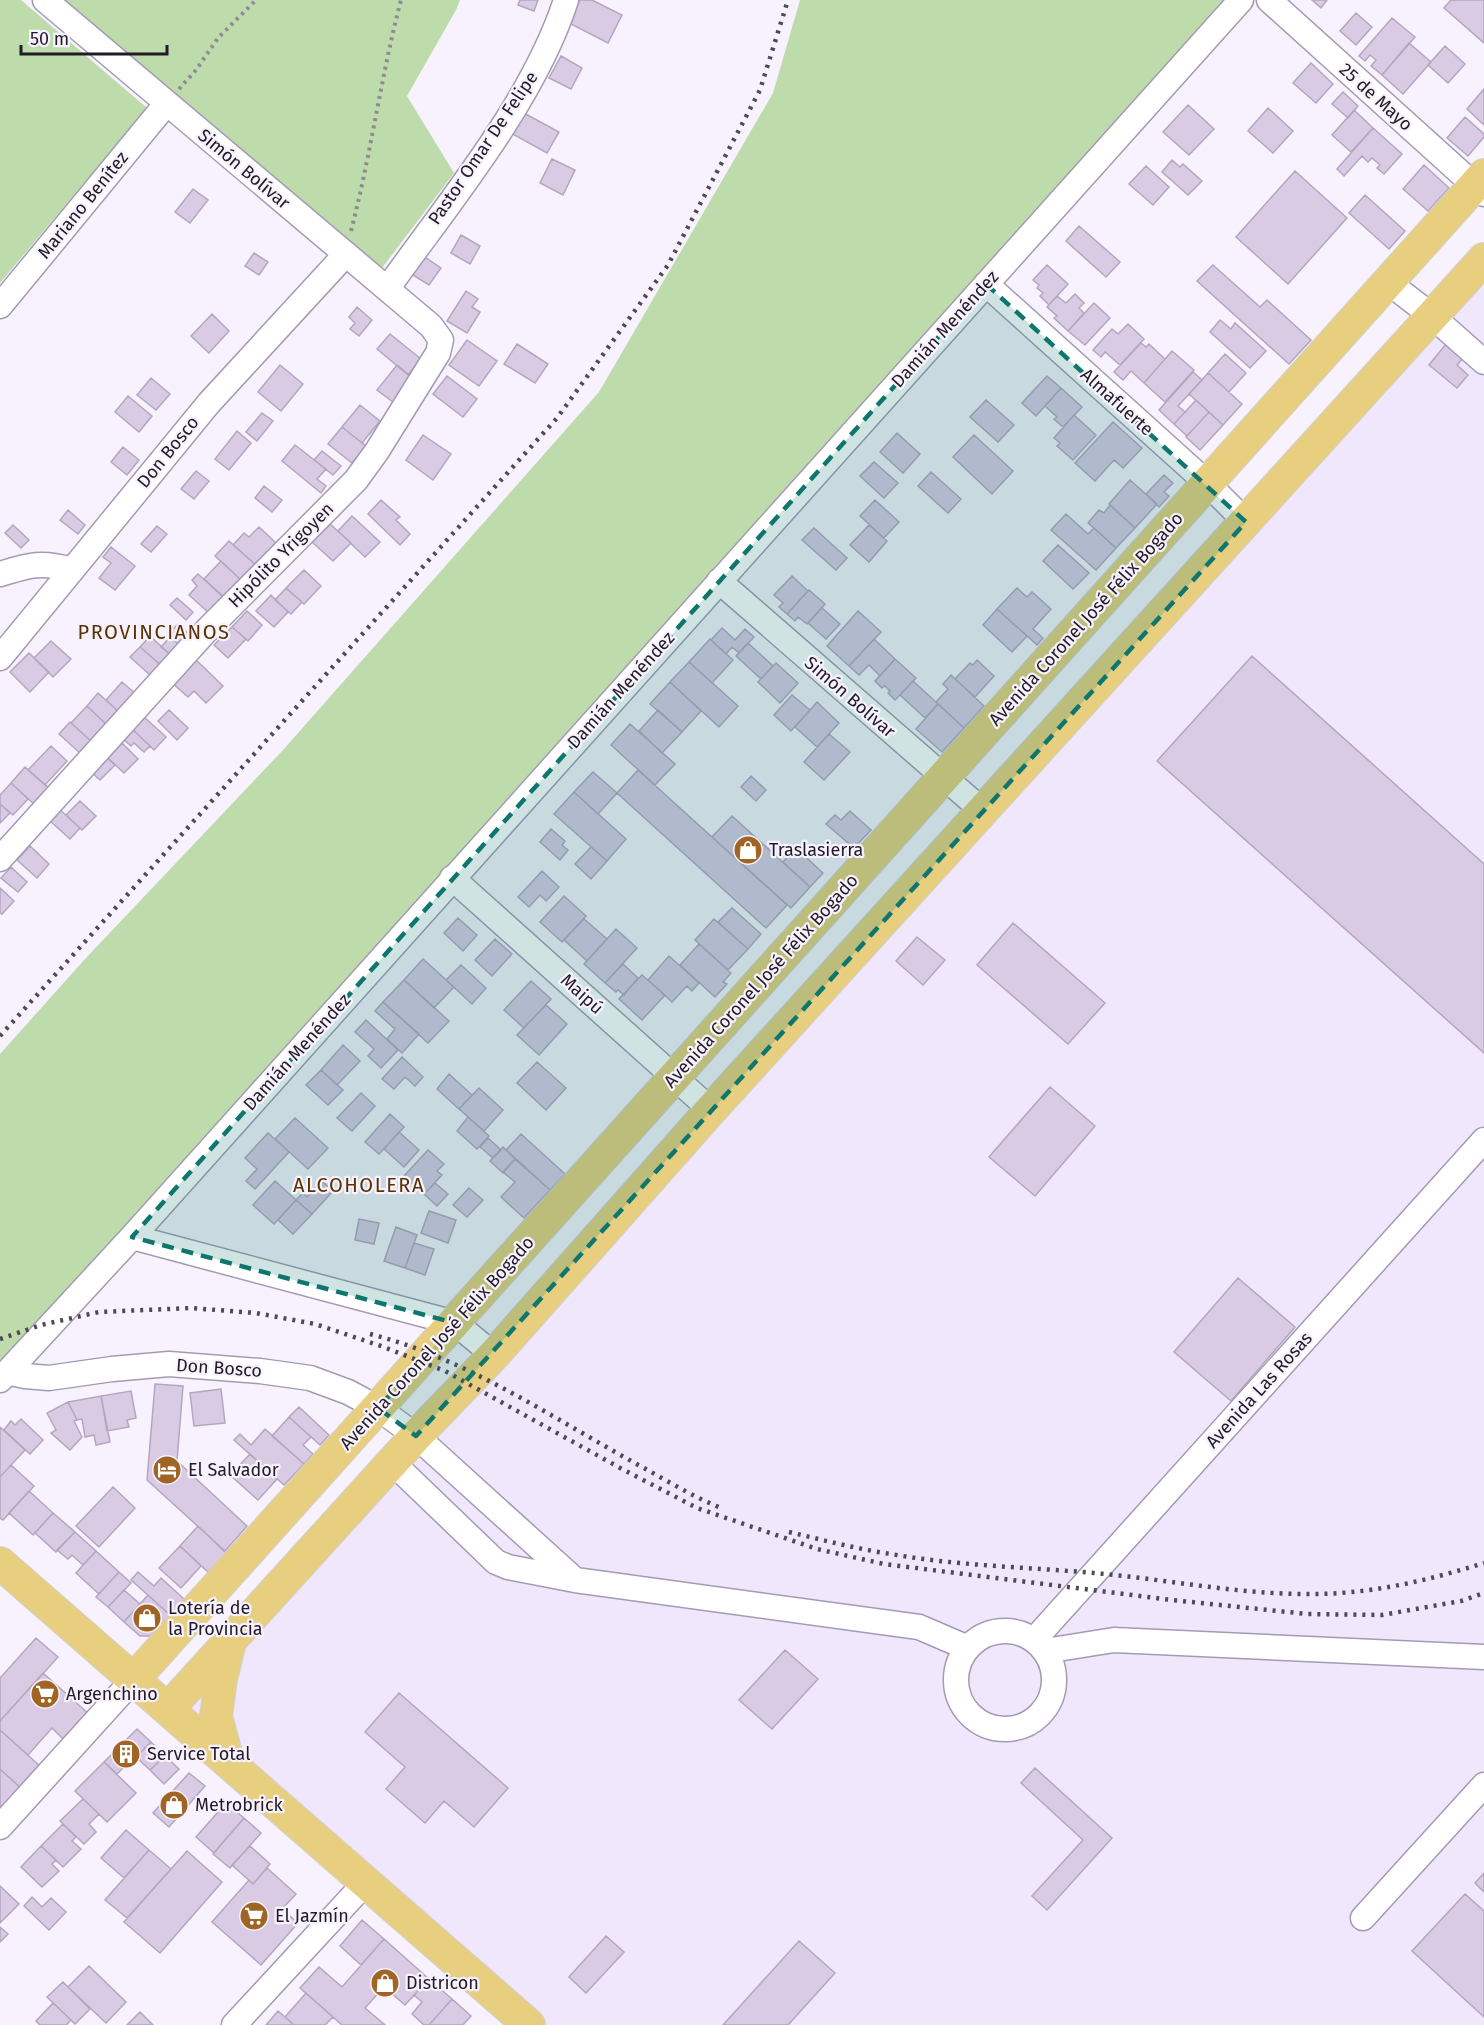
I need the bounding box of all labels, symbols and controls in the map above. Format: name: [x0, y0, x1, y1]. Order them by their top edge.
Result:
scale bar: [21, 18, 166, 56]
text: 50 m: [30, 28, 69, 50]
street label: 25 de Mayo: [1335, 58, 1417, 136]
street label: Pastor Omar De Felipe: [423, 67, 543, 229]
street label: Simón Bolívar: [194, 124, 294, 214]
street label: Mariano Benítez: [33, 147, 133, 263]
street label: Damián Menéndez: [887, 266, 1003, 392]
street label: Almafuerte: [1076, 364, 1158, 440]
street label: Don Bosco: [132, 412, 204, 492]
street label: Hipólito Yrigoyen: [224, 498, 338, 612]
street label: Avenida Coronel José Félix Bogado: [984, 508, 1188, 730]
district label: PROVINCIANOS: [78, 620, 230, 644]
street label: Damián Menéndez: [563, 627, 679, 753]
street label: Simón Bolívar: [800, 652, 900, 742]
shop icon: Traslasierra: [732, 834, 764, 866]
place label: Traslasierra: [769, 839, 863, 861]
street label: Avenida Coronel José Félix Bogado: [659, 870, 863, 1092]
street label: Maipú: [556, 969, 608, 1019]
street label: Damián Menéndez: [239, 989, 355, 1115]
district label: ALCOHOLERA: [293, 1173, 425, 1197]
street label: Avenida Coronel José Félix Bogado: [335, 1232, 539, 1454]
street label: Avenida Las Rosas: [1201, 1327, 1317, 1453]
street label: Don Bosco: [175, 1354, 263, 1382]
hotel icon: El Salvador: [151, 1454, 183, 1486]
place label: El Salvador: [188, 1459, 279, 1481]
place label: Lotería de la Provincia: [168, 1597, 263, 1640]
shop icon: Lotería de la Provincia: [131, 1602, 163, 1634]
supermarket icon: Argenchino: [29, 1678, 61, 1710]
place label: Argenchino: [66, 1683, 158, 1705]
building icon: Service Total: [110, 1738, 142, 1770]
place label: Service Total: [147, 1743, 250, 1765]
shop icon: Metrobrick: [158, 1789, 190, 1821]
place label: Metrobrick: [195, 1794, 284, 1816]
supermarket icon: El Jazmín: [238, 1900, 270, 1932]
place label: El Jazmín: [275, 1905, 349, 1927]
shop icon: Districon: [369, 1967, 401, 1999]
place label: Districon: [406, 1972, 479, 1994]

